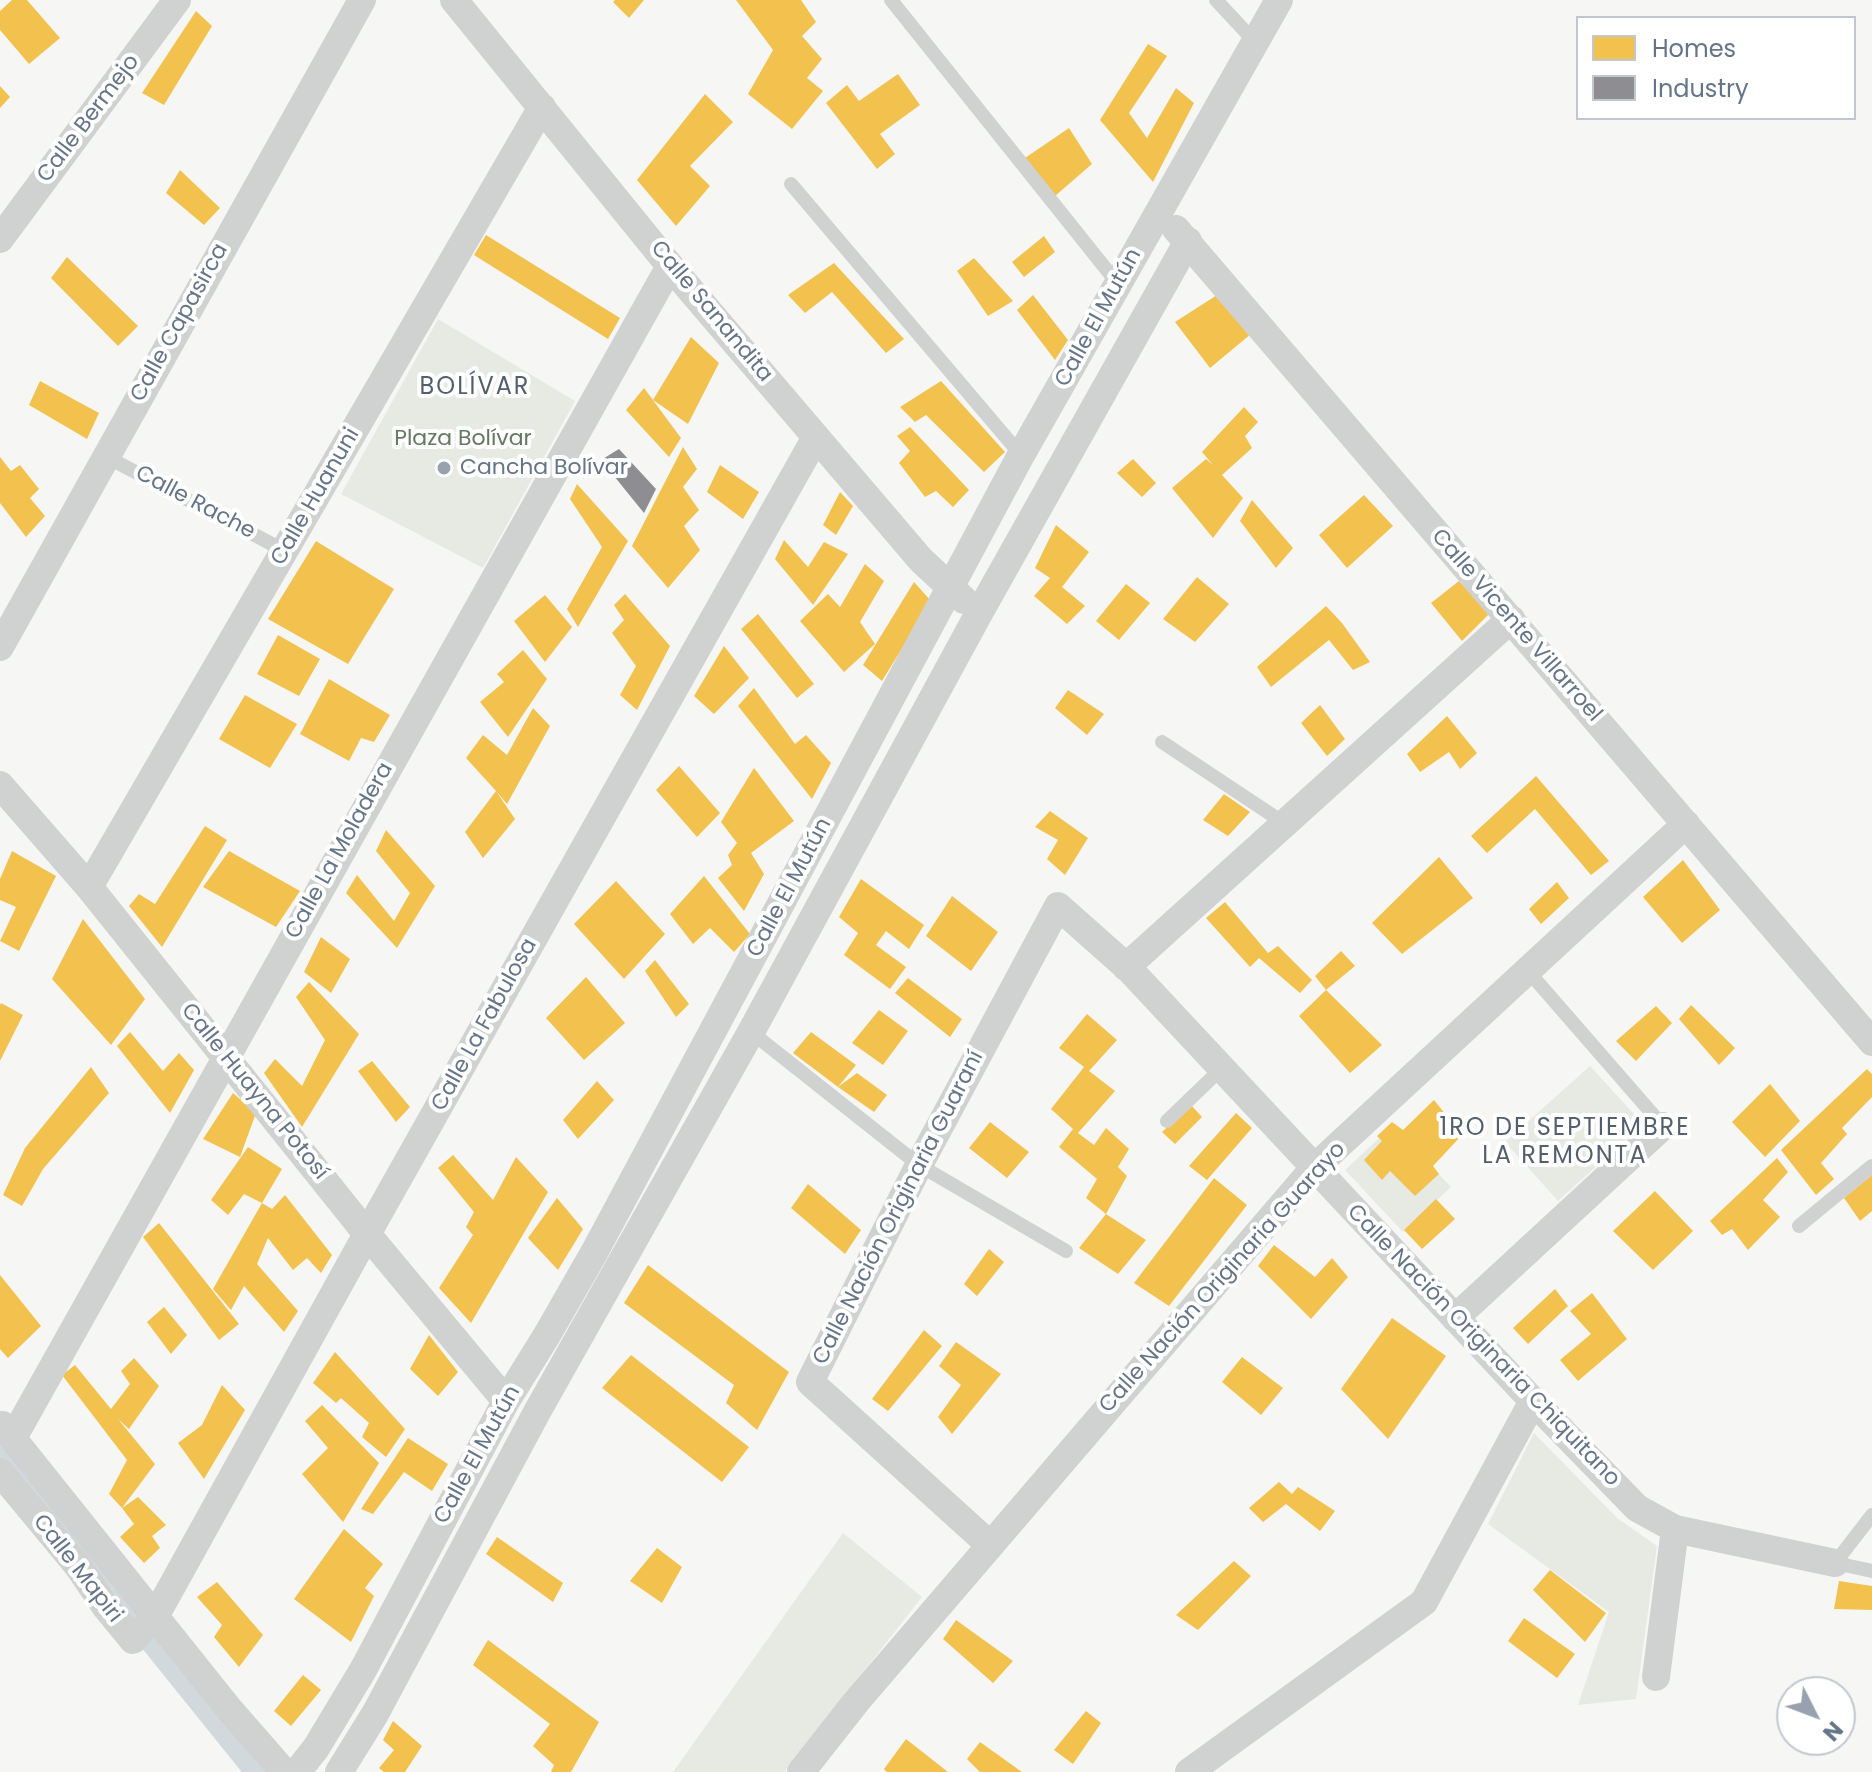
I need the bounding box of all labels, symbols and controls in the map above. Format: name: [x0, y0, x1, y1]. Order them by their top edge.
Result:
legend: [1576, 16, 1856, 120]
text: Homes: [1652, 32, 1736, 65]
street label: Calle Bermejo: [32, 50, 146, 188]
text: Industry: [1652, 72, 1749, 105]
street label: Calle Sanandita: [644, 236, 778, 388]
street label: Calle Capasirca: [126, 239, 234, 407]
street label: Calle El Mutún: [1050, 244, 1148, 392]
district label: BOLÍVAR: [420, 374, 530, 402]
street label: Calle Huanuni: [266, 424, 366, 570]
park label: Plaza Bolívar: [394, 426, 532, 452]
place label: Cancha Bolívar: [460, 455, 628, 481]
marker: Cancha Bolívar: [435, 459, 453, 477]
street label: Calle Rache: [131, 460, 259, 546]
street label: Calle Vicente Villarroel: [1425, 524, 1607, 728]
street label: Calle La Moladera: [281, 758, 399, 944]
street label: Calle El Mutún: [742, 814, 838, 962]
street label: Calle La Fabulosa: [427, 934, 543, 1116]
street label: Calle Huayna Potosí: [175, 998, 333, 1186]
street label: Calle Nación Originaria Guaraní: [808, 1047, 990, 1369]
district label: 1RO DE SEPTIEMBRE LA REMONTA: [1439, 1115, 1691, 1171]
street label: Calle Nación Originaria Guarayo: [1094, 1137, 1352, 1419]
street label: Calle Nación Originaria Chiquitano: [1341, 1200, 1625, 1492]
street label: Calle El Mutún: [429, 1381, 527, 1529]
street label: Calle Mapiri: [27, 1510, 127, 1628]
north arrow: [1776, 1676, 1856, 1756]
text: N: [1816, 1715, 1850, 1748]

